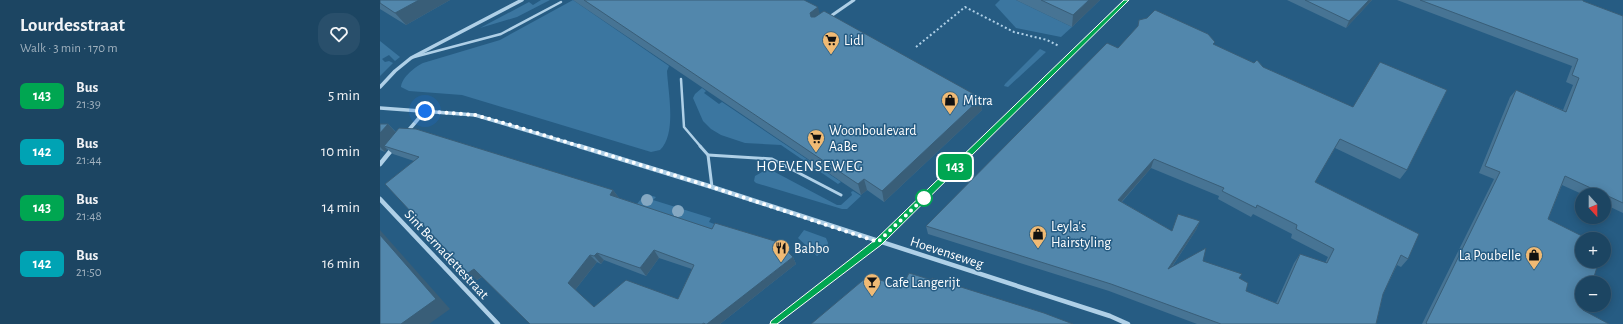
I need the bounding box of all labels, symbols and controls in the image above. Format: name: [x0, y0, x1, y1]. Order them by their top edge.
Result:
button: heart: [318, 13, 360, 55]
text: Lourdesstraat: [20, 16, 125, 35]
supermarket icon: Lidl: [821, 30, 841, 55]
place label: Lidl: [844, 34, 864, 48]
text: Walk · 3 min · 170 m: [20, 42, 118, 55]
text: Bus: [76, 80, 98, 95]
text: 5 min: [328, 88, 360, 103]
text: 143: [33, 89, 51, 103]
shop icon: Mitra: [940, 90, 960, 115]
place label: Mitra: [963, 94, 993, 108]
text: 21:39: [76, 98, 101, 111]
your location: [415, 101, 435, 121]
place label: Woonboulevard AaBe: [829, 124, 917, 154]
supermarket icon: Woonboulevard AaBe: [806, 128, 826, 153]
text: Bus: [76, 136, 98, 151]
text: 10 min: [321, 144, 360, 159]
text: 142: [33, 145, 51, 159]
text: 21:44: [76, 154, 102, 167]
line badge: 143: [932, 154, 978, 180]
district label: HOEVENSEWEG: [756, 159, 864, 174]
text: 143: [946, 160, 964, 174]
north arrow: [1575, 188, 1611, 224]
map controls: [1575, 188, 1611, 312]
unlabelled marker: [915, 189, 933, 207]
text: Bus: [76, 192, 98, 207]
text: 14 min: [322, 200, 360, 215]
text: 143: [33, 201, 51, 215]
street label: Sint Bernadettestraat: [401, 207, 491, 302]
text: 21:48: [76, 210, 102, 223]
place label: Leyla's Hairstyling: [1051, 220, 1111, 250]
shop icon: Leyla's Hairstyling: [1028, 224, 1048, 249]
button: +: [1575, 232, 1611, 268]
street label: Hoevenseweg: [908, 235, 985, 271]
restaurant icon: Babbo: [771, 238, 791, 263]
place label: Babbo: [794, 242, 829, 256]
shop icon: La Poubelle: [1524, 245, 1544, 270]
text: Bus: [76, 248, 98, 263]
place label: La Poubelle: [1459, 249, 1521, 263]
text: 16 min: [322, 256, 360, 271]
text: 142: [33, 257, 51, 271]
text: 21:50: [76, 266, 102, 279]
bar icon: Cafe Langerijt: [862, 272, 882, 297]
place label: Cafe Langerijt: [885, 276, 961, 290]
button: −: [1575, 276, 1611, 312]

